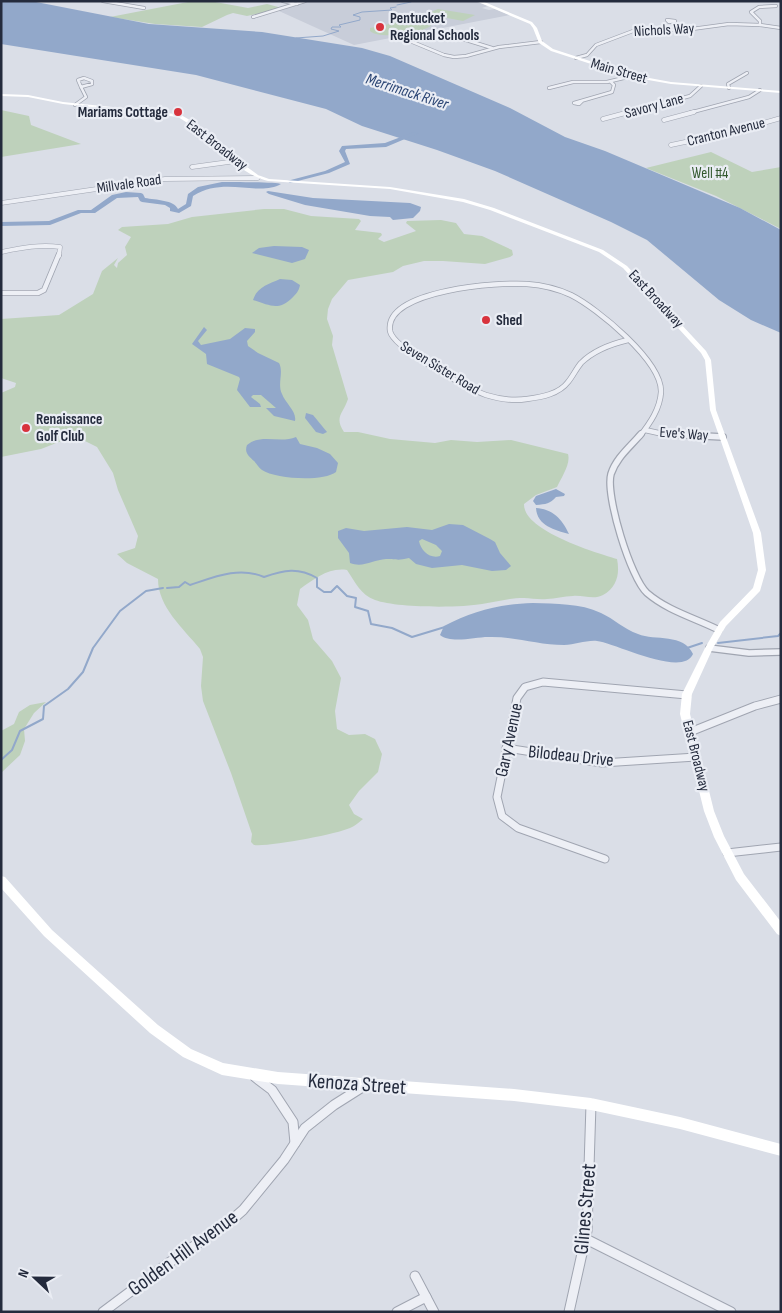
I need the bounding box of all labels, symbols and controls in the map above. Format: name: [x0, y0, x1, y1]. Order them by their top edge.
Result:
place label: Pentucket Regional Schools: [390, 9, 480, 45]
street label: Nichols Way: [633, 19, 695, 41]
marker: Pentucket Regional Schools: [374, 21, 386, 33]
street label: Main Street: [589, 54, 650, 88]
water label: Merrimack River: [363, 70, 451, 114]
street label: Savory Lane: [622, 89, 686, 123]
place label: Mariams Cottage: [78, 103, 168, 122]
marker: Mariams Cottage: [172, 106, 184, 118]
street label: Cranton Avenue: [685, 113, 767, 151]
street label: East Broadway: [182, 115, 252, 175]
park label: Well #4: [692, 164, 728, 183]
street label: Millvale Road: [96, 170, 162, 198]
street label: East Broadway: [624, 266, 688, 332]
place label: Shed: [496, 311, 522, 330]
marker: Shed: [480, 314, 492, 326]
street label: Seven Sister Road: [397, 337, 483, 399]
place label: Renaissance Golf Club: [36, 410, 102, 446]
marker: Renaissance Golf Club: [20, 422, 32, 434]
street label: Eve's Way: [659, 423, 709, 445]
street label: Gary Avenue: [491, 701, 527, 779]
street label: East Broadway: [678, 718, 714, 794]
street label: Bilodeau Drive: [527, 741, 615, 771]
street label: Kenoza Street: [307, 1068, 407, 1100]
street label: Glines Street: [569, 1162, 601, 1256]
street label: Golden Hill Avenue: [123, 1205, 243, 1301]
north arrow: [10, 1253, 60, 1303]
text: N: [14, 1267, 33, 1280]

